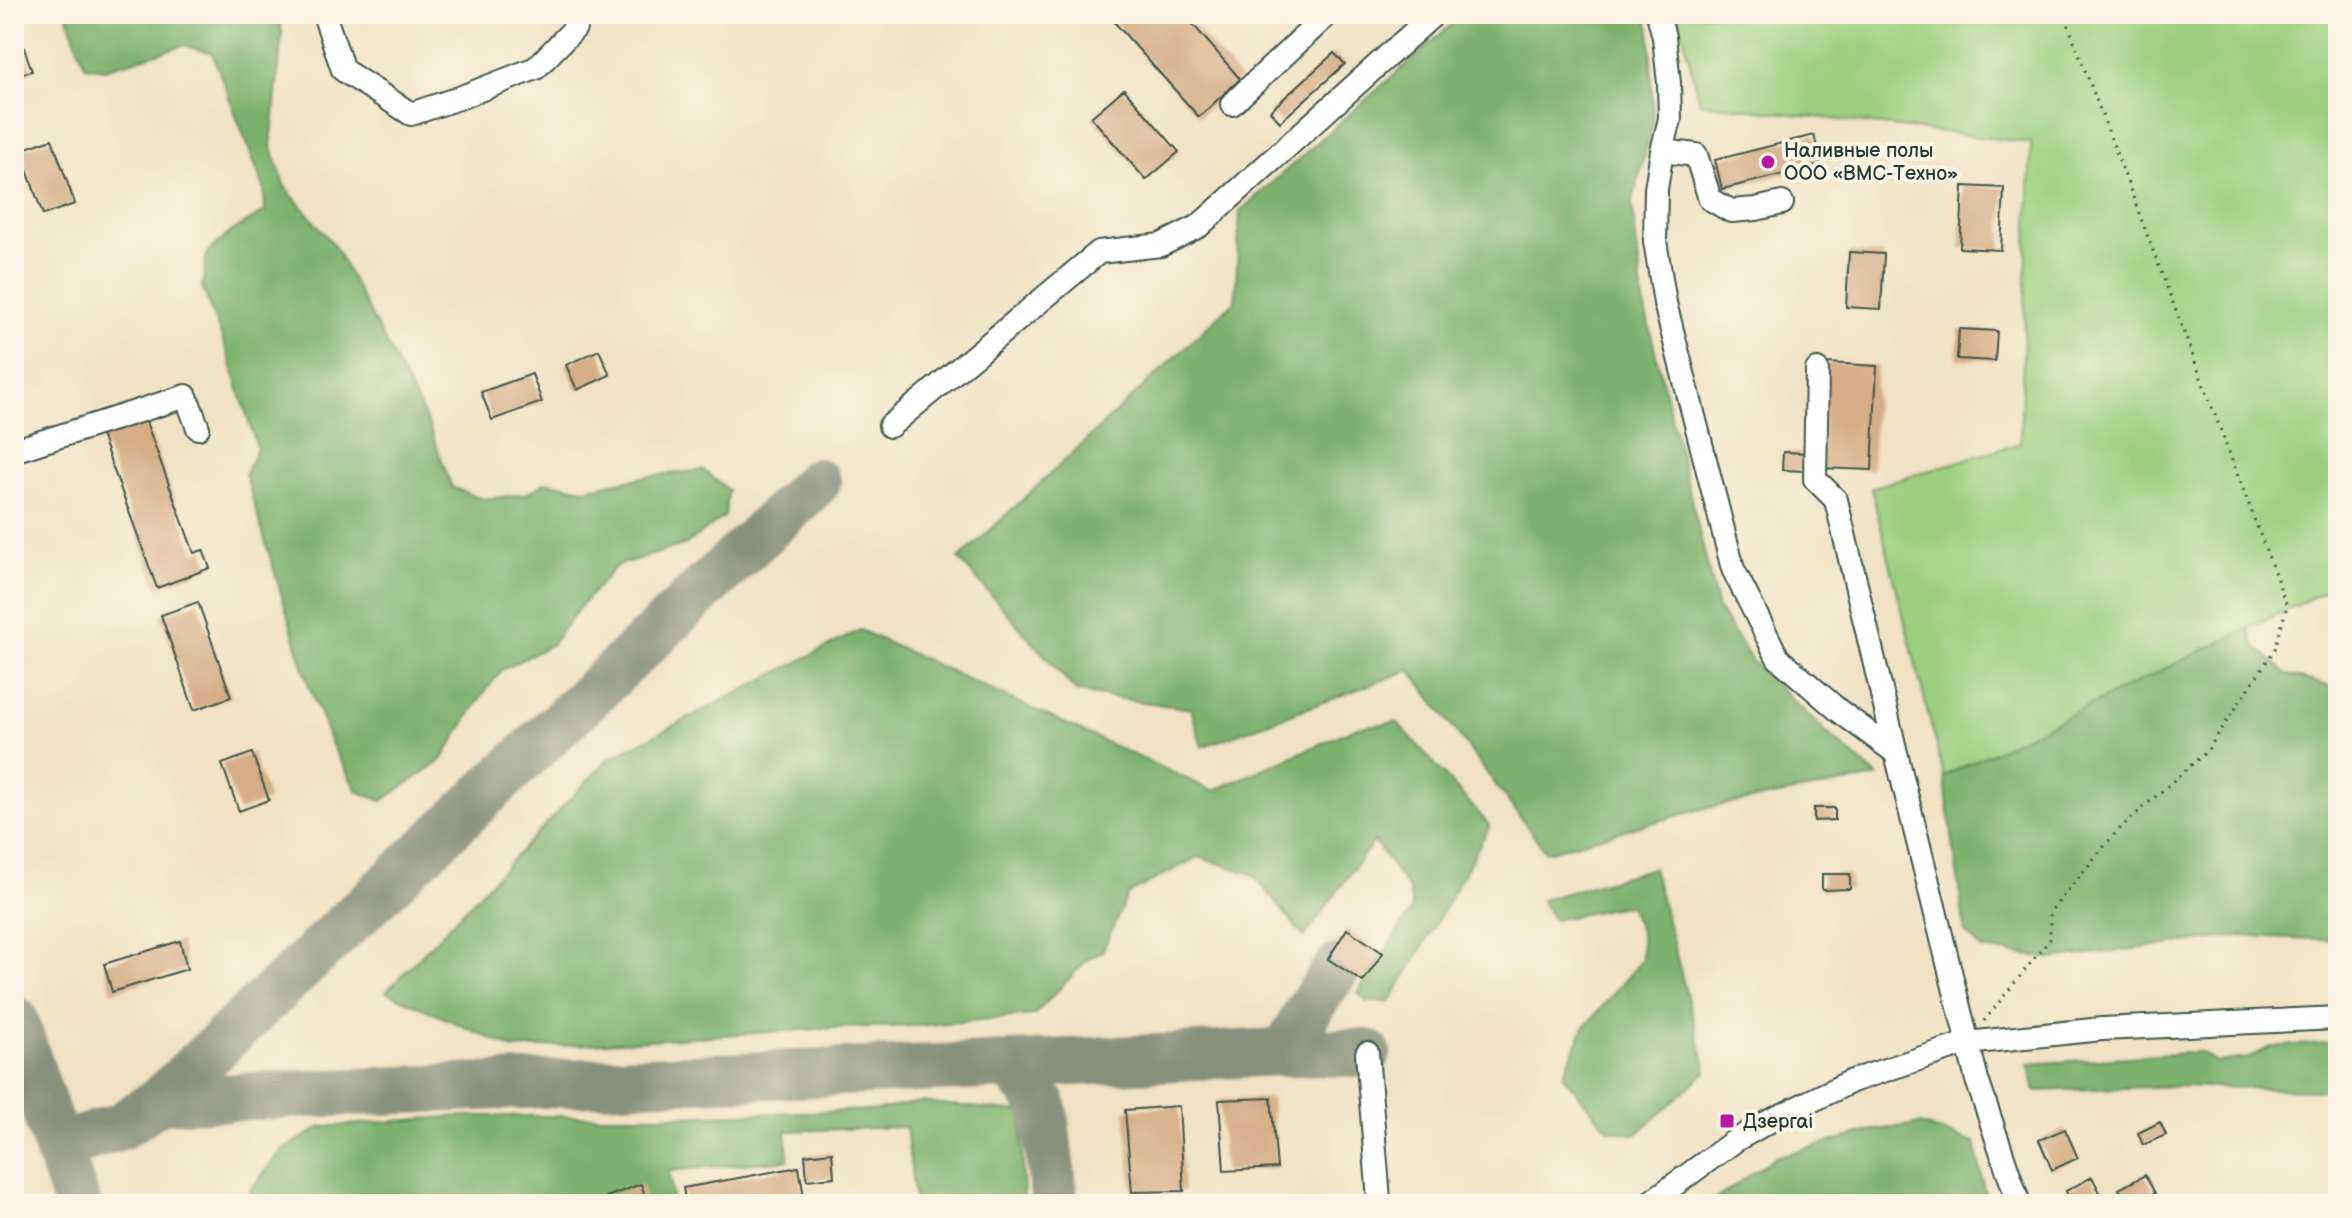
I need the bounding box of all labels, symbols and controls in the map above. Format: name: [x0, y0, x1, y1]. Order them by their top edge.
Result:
place label: Наливные полы ООО «ВМС-Техно»: [1784, 139, 1958, 186]
marker: Наливные полы ООО «ВМС-Техно»: [1759, 153, 1777, 171]
place label: Дзергаі: [1743, 1110, 1813, 1134]
marker: Дзергаі: [1718, 1112, 1736, 1130]

